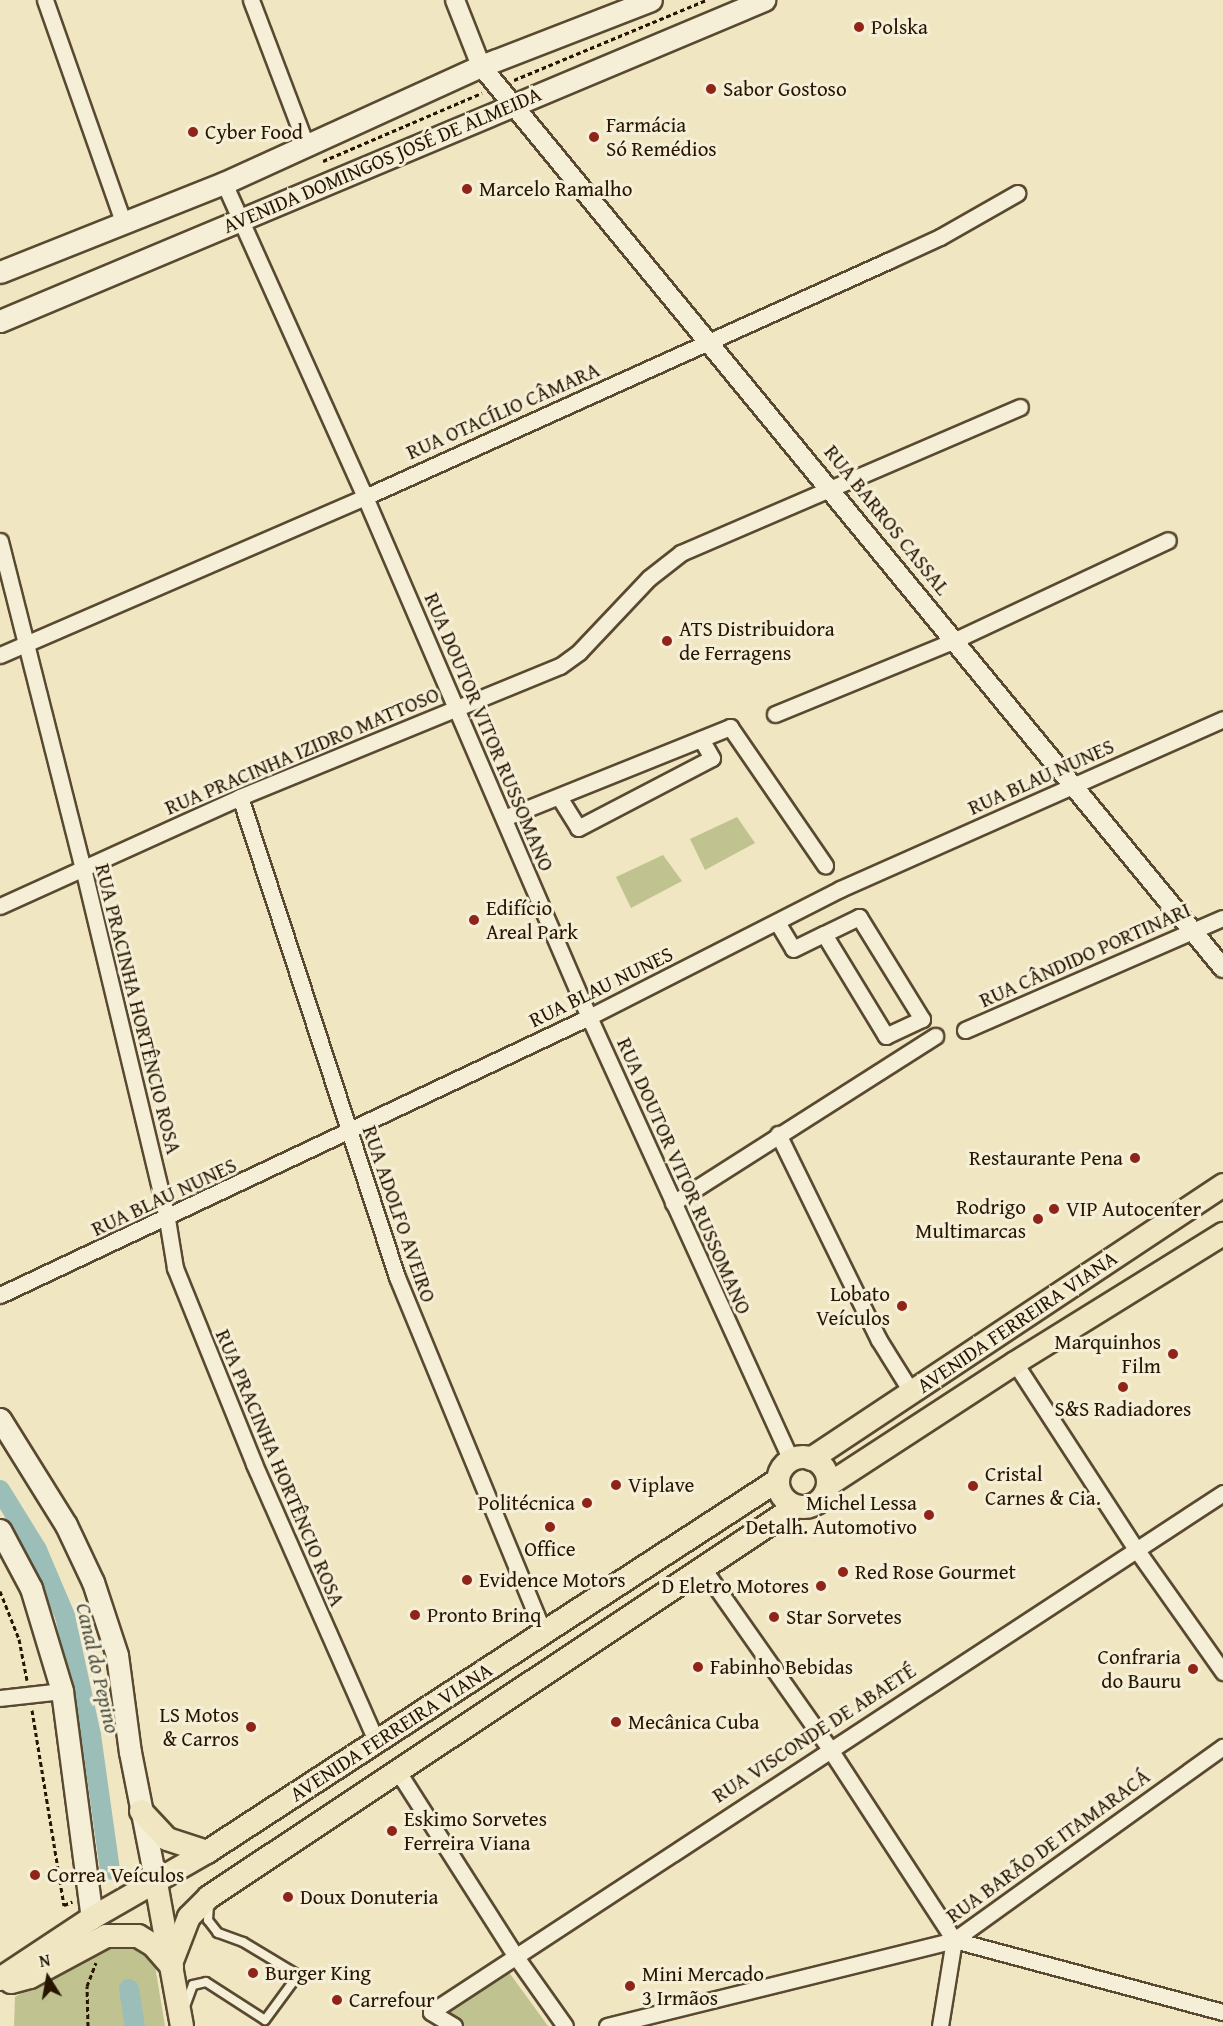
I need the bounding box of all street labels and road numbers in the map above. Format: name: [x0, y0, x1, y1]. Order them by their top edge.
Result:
street label: AVENIDA DOMINGOS JOSÉ DE ALMEIDA: [219, 81, 545, 239]
street label: RUA OTACÍLIO CÂMARA: [402, 357, 604, 465]
street label: RUA BARROS CASSAL: [819, 440, 955, 600]
street label: RUA DOUTOR VITOR RUSSOMANO: [419, 589, 559, 875]
street label: RUA PRACINHA IZIDRO MATTOSO: [161, 682, 443, 820]
street label: RUA BLAU NUNES: [964, 734, 1118, 820]
street label: RUA PRACINHA HORTÊNCIO ROSA: [90, 861, 186, 1157]
street label: RUA CÂNDIDO PORTINARI: [976, 897, 1194, 1013]
street label: RUA BLAU NUNES: [525, 941, 677, 1033]
street label: RUA DOUTOR VITOR RUSSOMANO: [611, 1034, 757, 1318]
street label: RUA ADOLFO AVEIRO: [357, 1122, 441, 1306]
street label: RUA BLAU NUNES: [88, 1152, 240, 1242]
street label: AVENIDA FERREIRA VIANA: [912, 1246, 1122, 1398]
street label: RUA PRACINHA HORTÊNCIO ROSA: [210, 1326, 350, 1610]
street label: AVENIDA FERREIRA VIANA: [285, 1657, 497, 1807]
street label: RUA VISCONDE DE ABAETÉ: [708, 1658, 920, 1808]
street label: RUA BARÃO DE ITAMARACÁ: [941, 1764, 1155, 1928]

